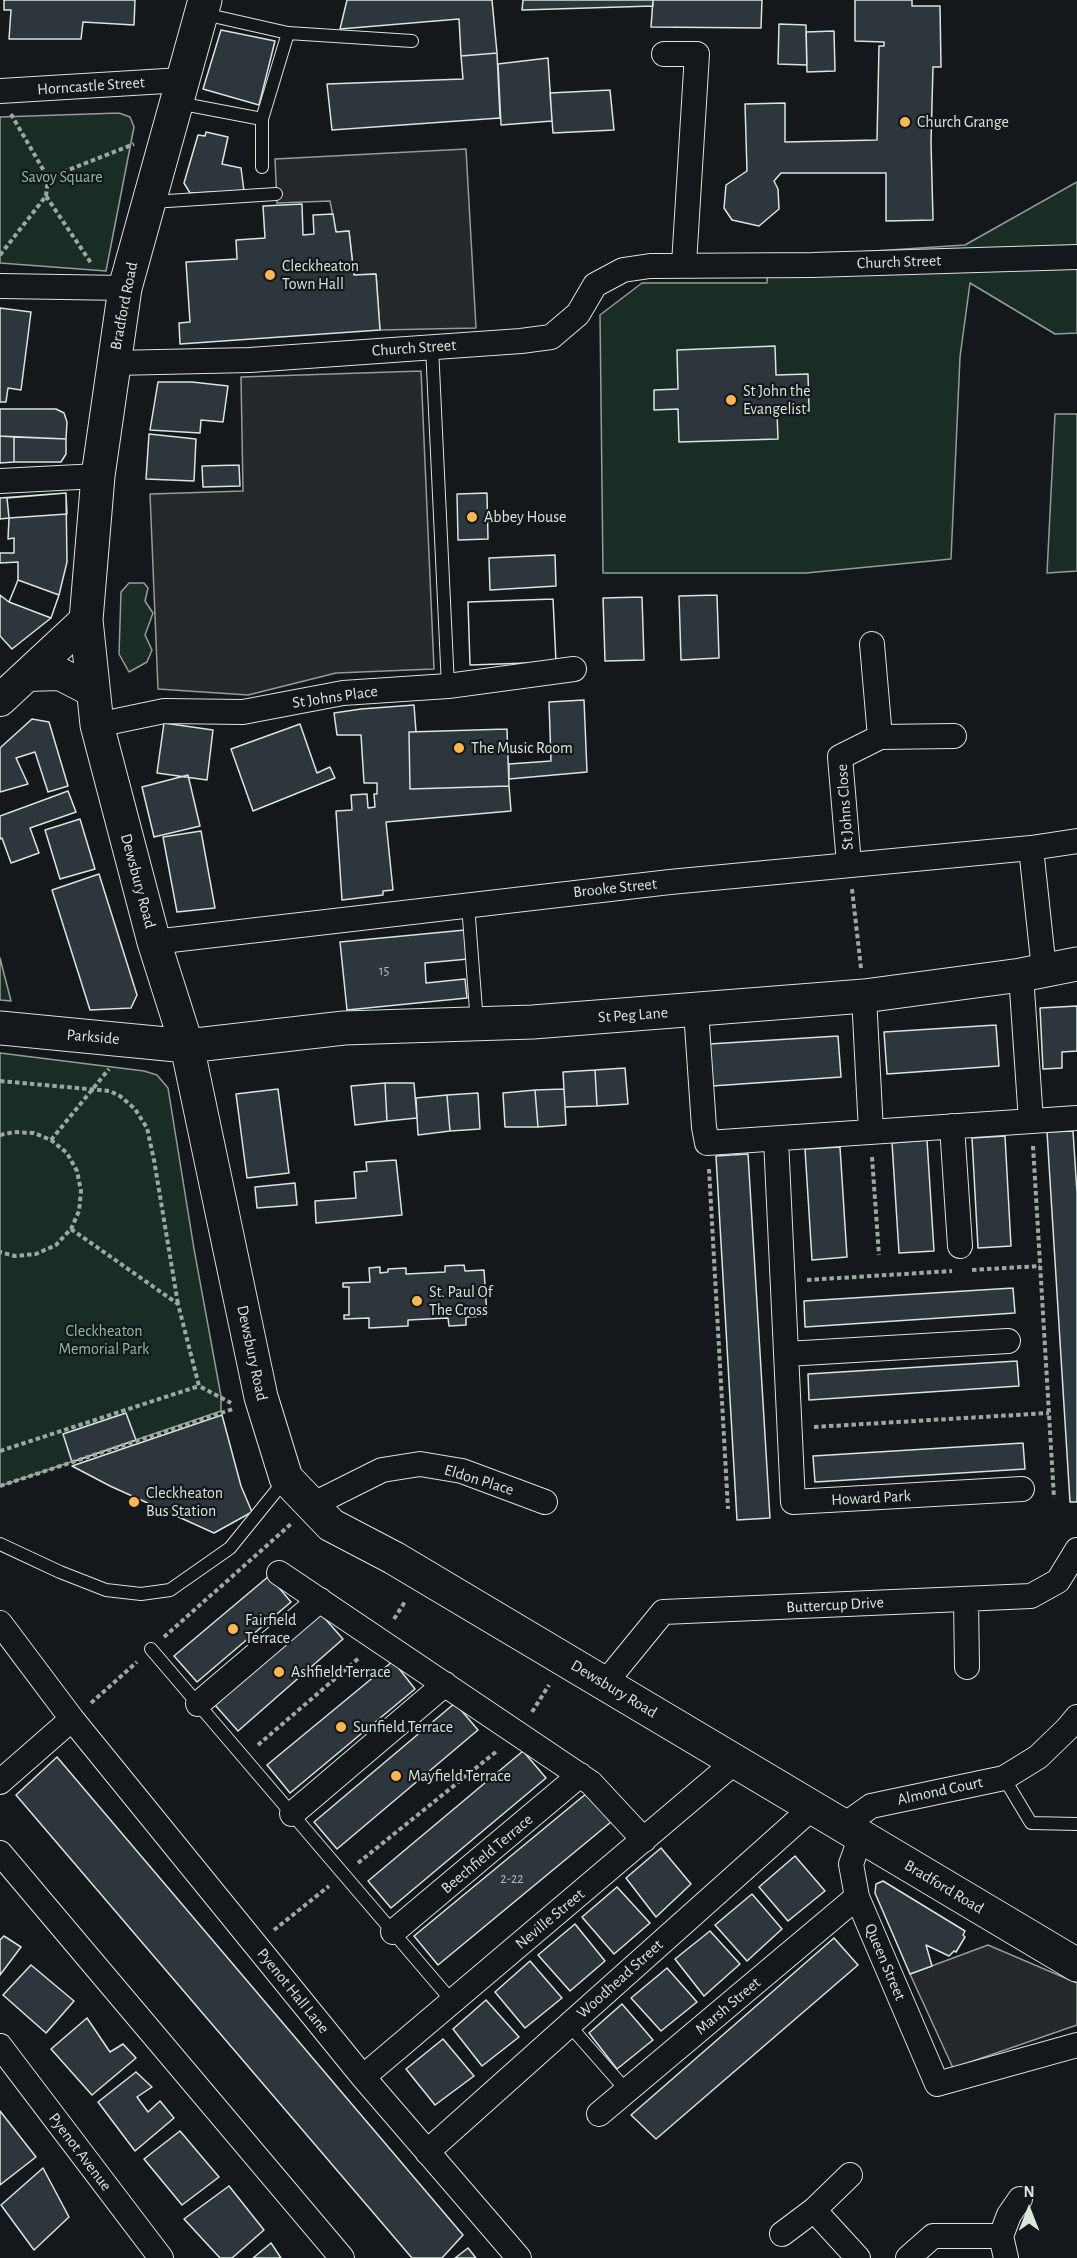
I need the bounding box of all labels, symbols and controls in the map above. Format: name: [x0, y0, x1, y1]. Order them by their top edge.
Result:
street label: Horncastle Street: [37, 73, 145, 99]
place label: Church Grange: [917, 112, 1009, 132]
marker: Church Grange: [898, 115, 912, 129]
park label: Savoy Square: [21, 167, 103, 187]
street label: Church Street: [856, 251, 942, 273]
place label: Cleckheaton Town Hall: [282, 256, 359, 294]
street label: Bradford Road: [106, 260, 142, 352]
marker: Cleckheaton Town Hall: [263, 268, 277, 282]
street label: Church Street: [371, 335, 457, 361]
place label: St John the Evangelist: [743, 381, 811, 419]
marker: St John the Evangelist: [724, 393, 738, 407]
place label: Abbey House: [484, 507, 566, 527]
marker: Abbey House: [465, 510, 479, 524]
street label: St Johns Place: [291, 682, 379, 712]
place label: The Music Room: [471, 738, 573, 758]
marker: The Music Room: [452, 741, 466, 755]
street label: St Johns Close: [832, 763, 858, 851]
street label: Dewsbury Road: [116, 832, 160, 930]
street label: Brooke Street: [572, 874, 658, 902]
house number: 15: [379, 963, 389, 979]
street label: St Peg Lane: [597, 1003, 669, 1027]
street label: Parkside: [66, 1025, 120, 1049]
place label: St. Paul Of The Cross: [429, 1282, 493, 1320]
marker: St. Paul Of The Cross: [410, 1294, 424, 1308]
street label: Dewsbury Road: [232, 1303, 272, 1403]
park label: Cleckheaton Memorial Park: [59, 1321, 149, 1359]
street label: Eldon Place: [442, 1460, 516, 1500]
place label: Cleckheaton Bus Station: [146, 1483, 223, 1521]
street label: Howard Park: [831, 1486, 911, 1510]
marker: Cleckheaton Bus Station: [127, 1495, 141, 1509]
street label: Buttercup Drive: [786, 1593, 884, 1617]
place label: Fairfield Terrace: [245, 1610, 296, 1648]
marker: Fairfield Terrace: [226, 1622, 240, 1636]
street label: Dewsbury Road: [567, 1656, 661, 1722]
place label: Ashfield Terrace: [291, 1662, 391, 1682]
marker: Ashfield Terrace: [272, 1665, 286, 1679]
place label: Sunfield Terrace: [353, 1717, 453, 1737]
marker: Sunfield Terrace: [334, 1720, 348, 1734]
place label: Mayfield Terrace: [408, 1766, 511, 1786]
marker: Mayfield Terrace: [389, 1769, 403, 1783]
street label: Almond Court: [895, 1773, 985, 1809]
street label: Beechfield Terrace: [437, 1810, 537, 1898]
street label: Bradford Road: [901, 1856, 987, 1918]
house number: 2-22: [500, 1871, 524, 1887]
street label: Neville Street: [512, 1885, 588, 1953]
street label: Queen Street: [860, 1921, 910, 2003]
street label: Woodhead Street: [573, 1935, 667, 2023]
street label: Pyenot Hall Lane: [253, 1944, 333, 2038]
street label: Marsh Street: [691, 1973, 765, 2039]
street label: Pyenot Avenue: [44, 2109, 116, 2195]
north arrow: [999, 2180, 1059, 2240]
text: N: [1023, 2184, 1035, 2200]

